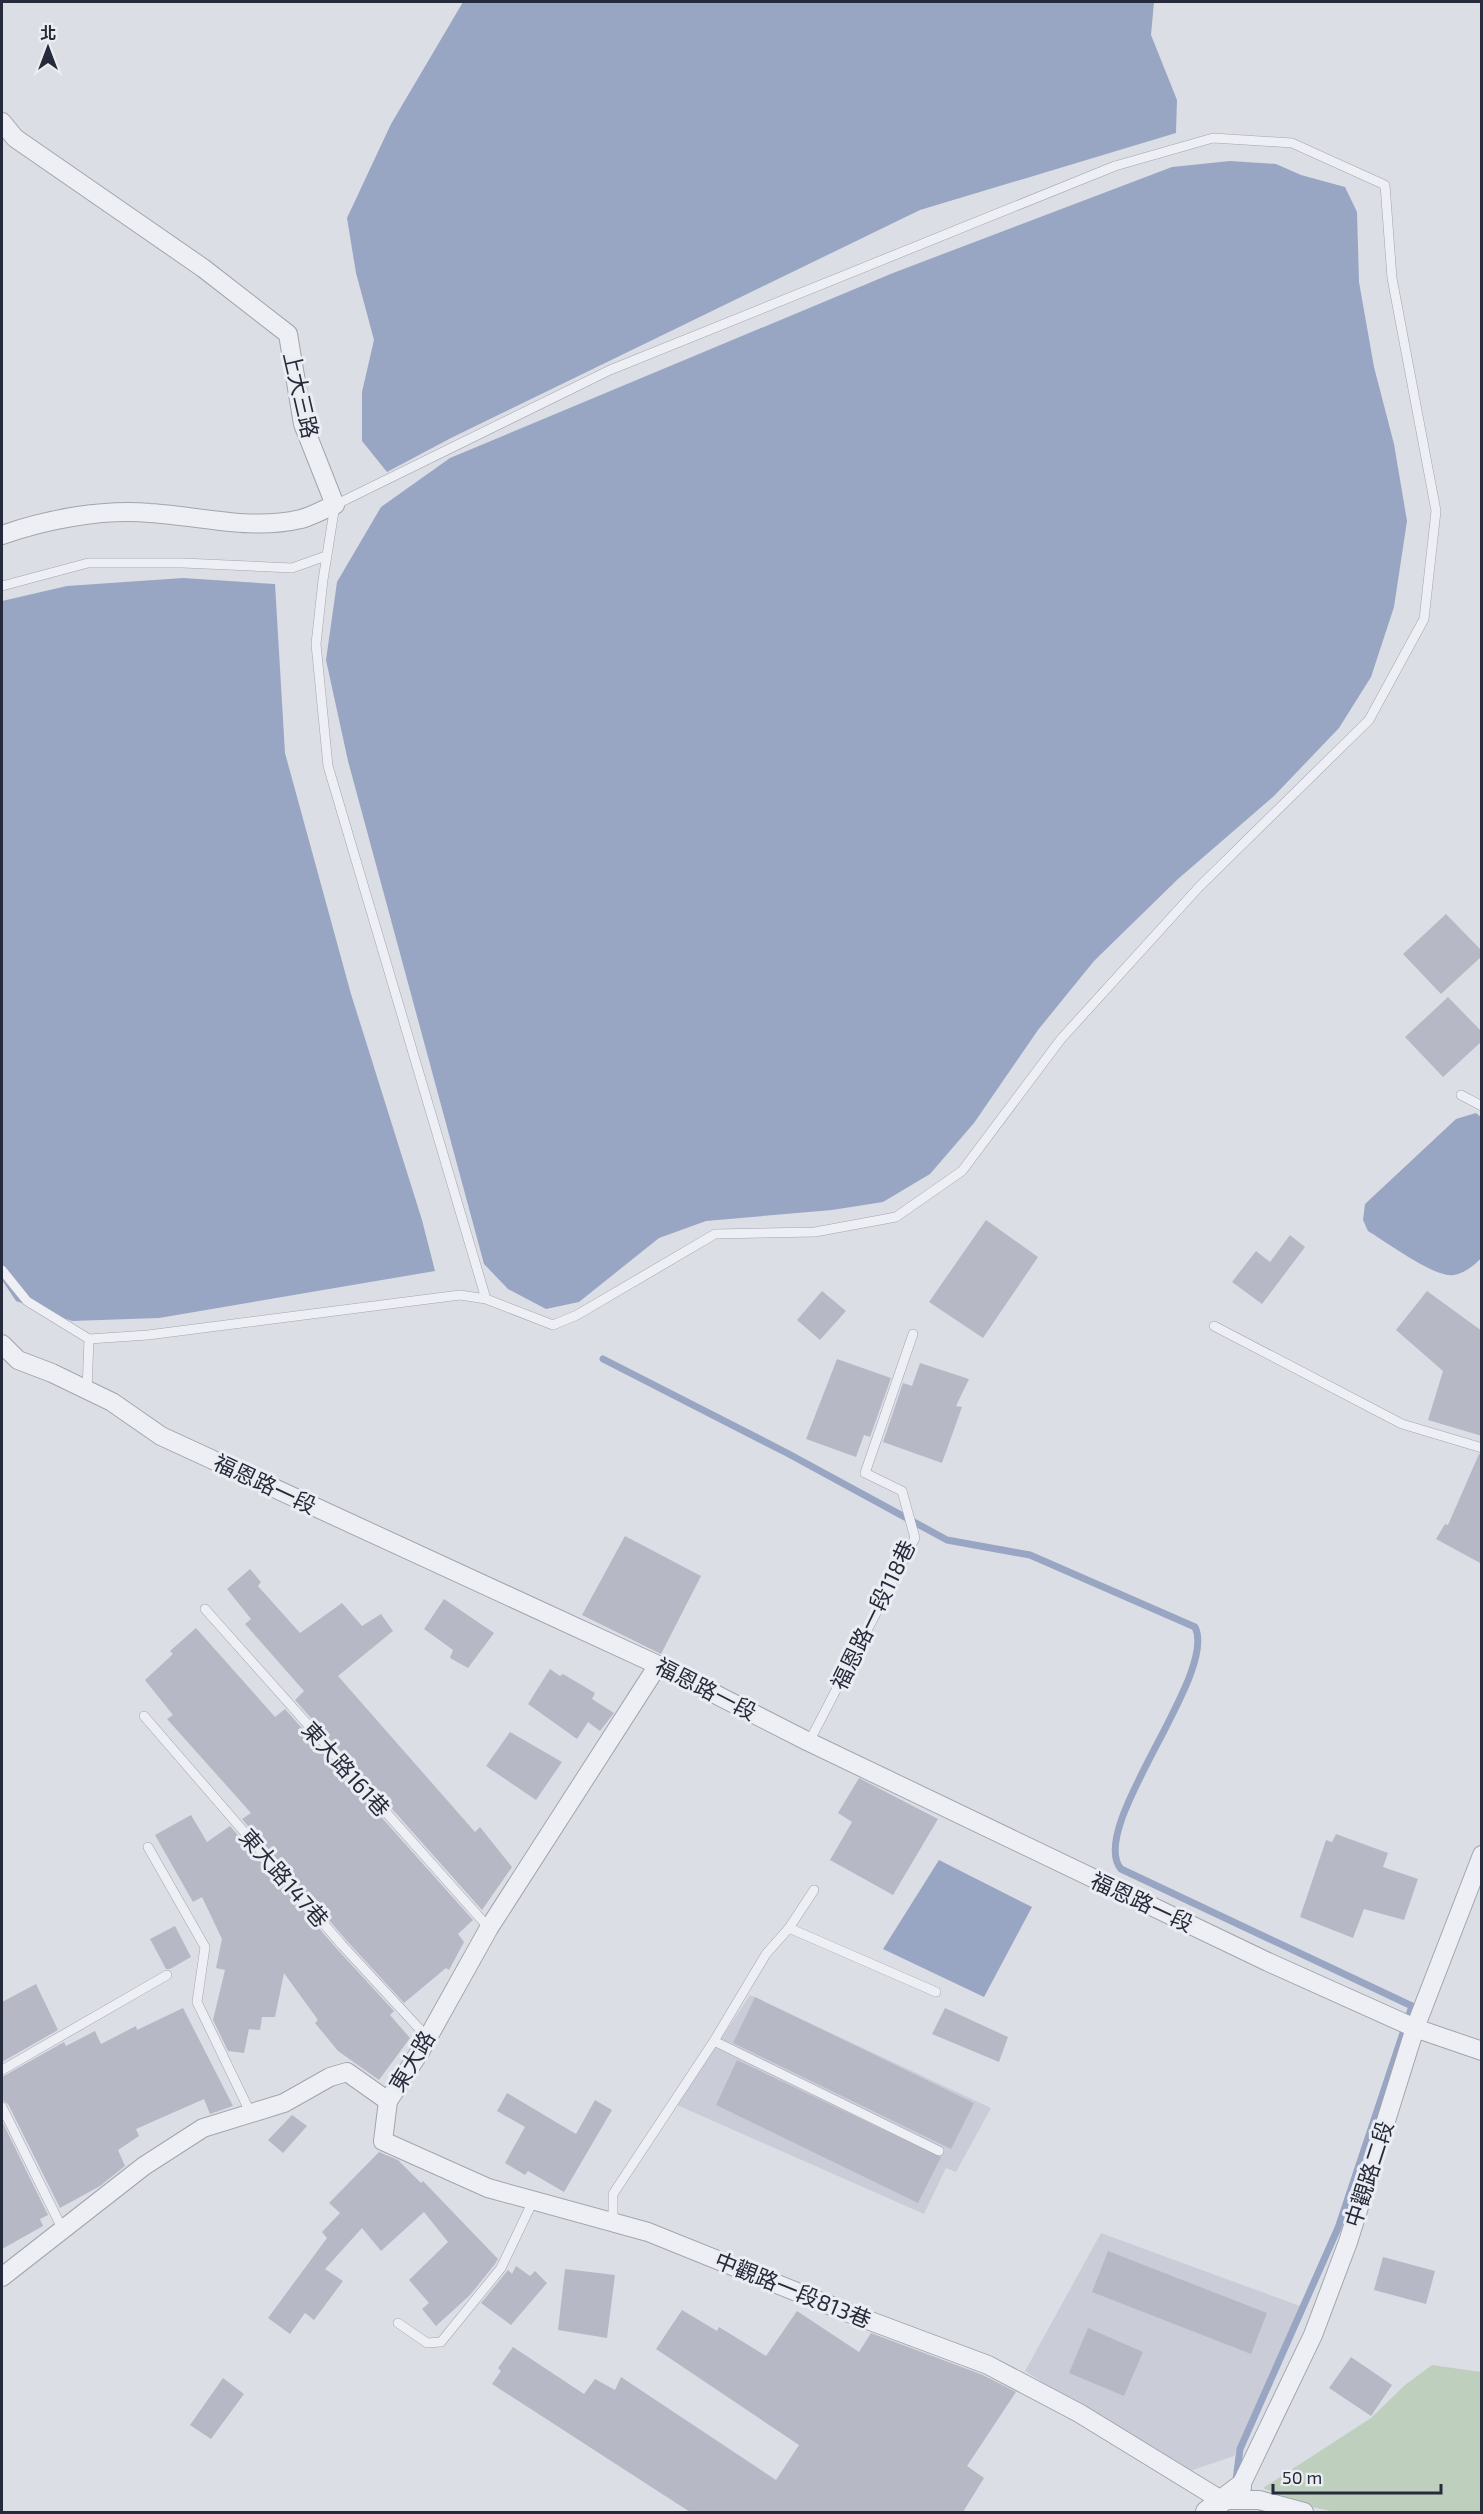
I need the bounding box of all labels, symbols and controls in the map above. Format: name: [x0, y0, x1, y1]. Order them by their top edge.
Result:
north arrow: [18, 18, 78, 78]
text: 北: [40, 23, 56, 42]
street label: 上大三路: [279, 349, 325, 441]
street label: 福恩路一段: [210, 1448, 321, 1518]
street label: 福恩路一段118巷: [825, 1536, 919, 1693]
street label: 福恩路一段: [652, 1652, 761, 1725]
street label: 東大路161巷: [298, 1716, 396, 1821]
street label: 東大路147巷: [235, 1823, 334, 1932]
street label: 福恩路一段: [1087, 1866, 1198, 1936]
street label: 東大路: [383, 2025, 439, 2095]
street label: 中觀路二段: [1339, 2117, 1397, 2230]
street label: 中觀路一段813巷: [711, 2246, 875, 2332]
scale bar: [1273, 2457, 1441, 2495]
text: 50 m: [1282, 2466, 1322, 2488]

